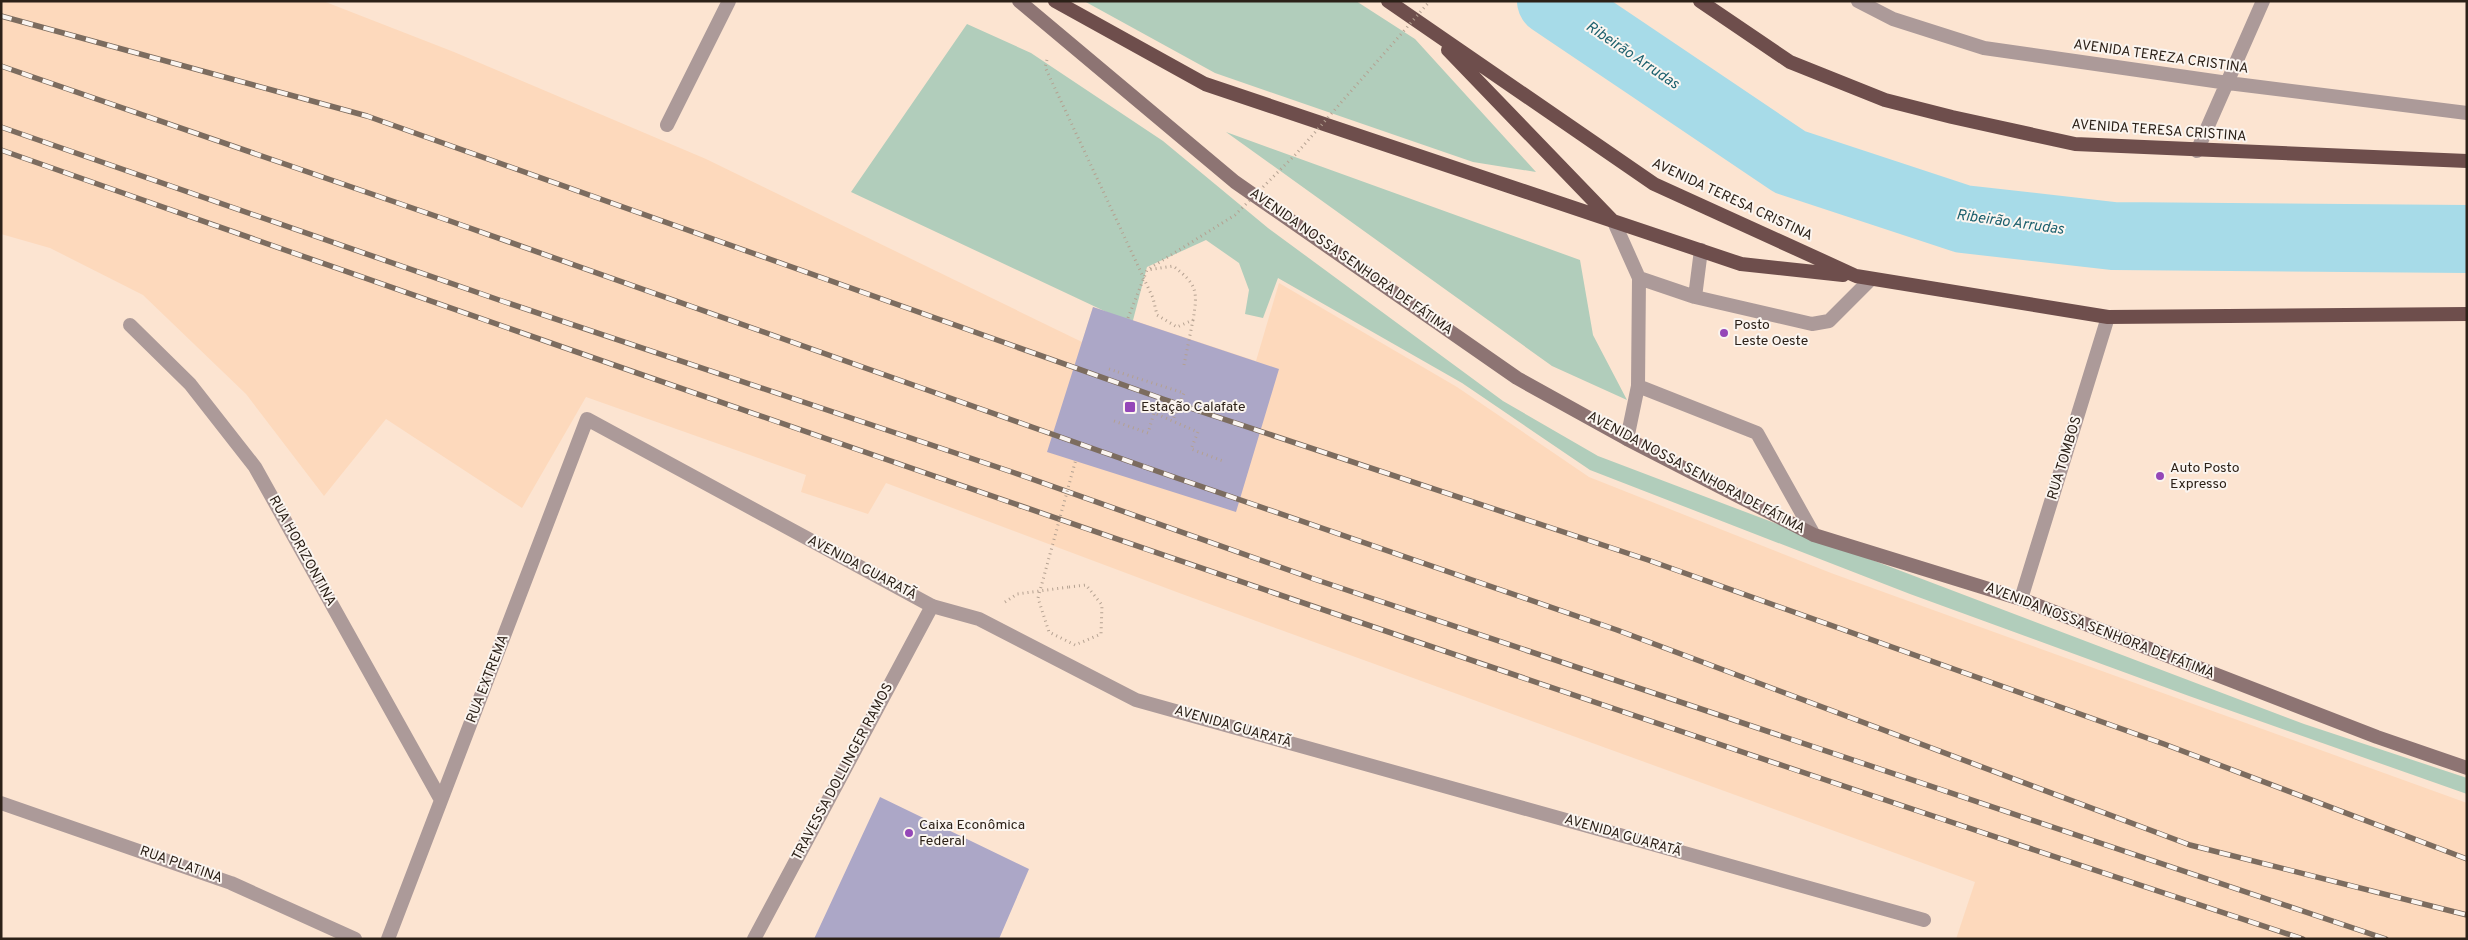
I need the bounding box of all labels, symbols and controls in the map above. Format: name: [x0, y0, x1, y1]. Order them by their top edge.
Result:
water label: Ribeirão Arrudas: [1582, 18, 1683, 94]
street label: AVENIDA TEREZA CRISTINA: [2072, 36, 2250, 78]
street label: AVENIDA TERESA CRISTINA: [2071, 116, 2247, 146]
street label: AVENIDA TERESA CRISTINA: [1649, 155, 1815, 245]
street label: AVENIDA NOSSA SENHORA DE FÁTIMA: [1246, 184, 1456, 339]
water label: Ribeirão Arrudas: [1955, 206, 2065, 240]
place label: Posto Leste Oeste: [1734, 317, 1808, 350]
marker: Posto Leste Oeste: [1718, 327, 1730, 339]
place label: Estação Calafate: [1141, 399, 1246, 416]
marker: Estação Calafate: [1123, 400, 1137, 414]
street label: AVENIDA NOSSA SENHORA DE FÁTIMA: [1584, 407, 1808, 538]
street label: RUA TOMBOS: [2044, 414, 2086, 502]
place label: Auto Posto Expresso: [2170, 460, 2240, 493]
marker: Auto Posto Expresso: [2154, 470, 2166, 482]
street label: RUA HORIZONTINA: [265, 493, 339, 609]
street label: AVENIDA GUARATÃ: [805, 532, 919, 604]
street label: AVENIDA NOSSA SENHORA DE FÁTIMA: [1983, 578, 2217, 683]
street label: RUA EXTREMA: [463, 632, 513, 726]
street label: TRAVESSA DOLLINGER RAMOS: [789, 680, 897, 864]
street label: AVENIDA GUARATÃ: [1172, 702, 1294, 752]
street label: AVENIDA GUARATÃ: [1562, 811, 1684, 861]
place label: Caixa Econômica Federal: [919, 817, 1025, 850]
marker: Caixa Econômica Federal: [903, 827, 915, 839]
street label: RUA PLATINA: [137, 843, 225, 887]

